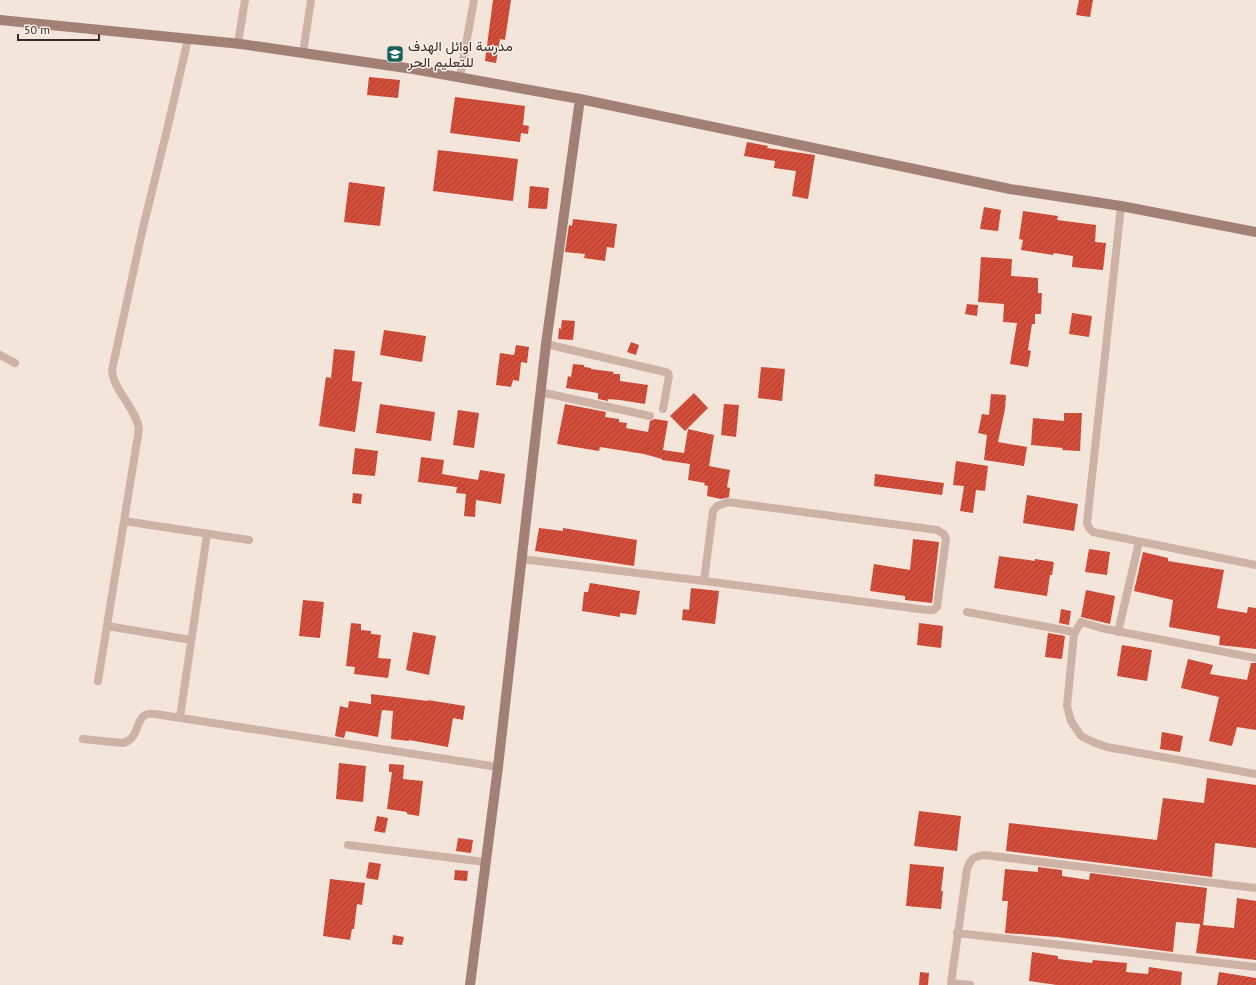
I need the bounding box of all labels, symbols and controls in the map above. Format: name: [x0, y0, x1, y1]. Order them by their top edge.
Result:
scale bar: [18, 16, 99, 42]
text: 50 m: [24, 22, 50, 37]
place label: مدرسة اوائل الهدف للتعليم الحر: [407, 37, 513, 71]
school or university icon: مدرسة اوائل الهدف للتعليم الحر: [385, 44, 405, 64]

